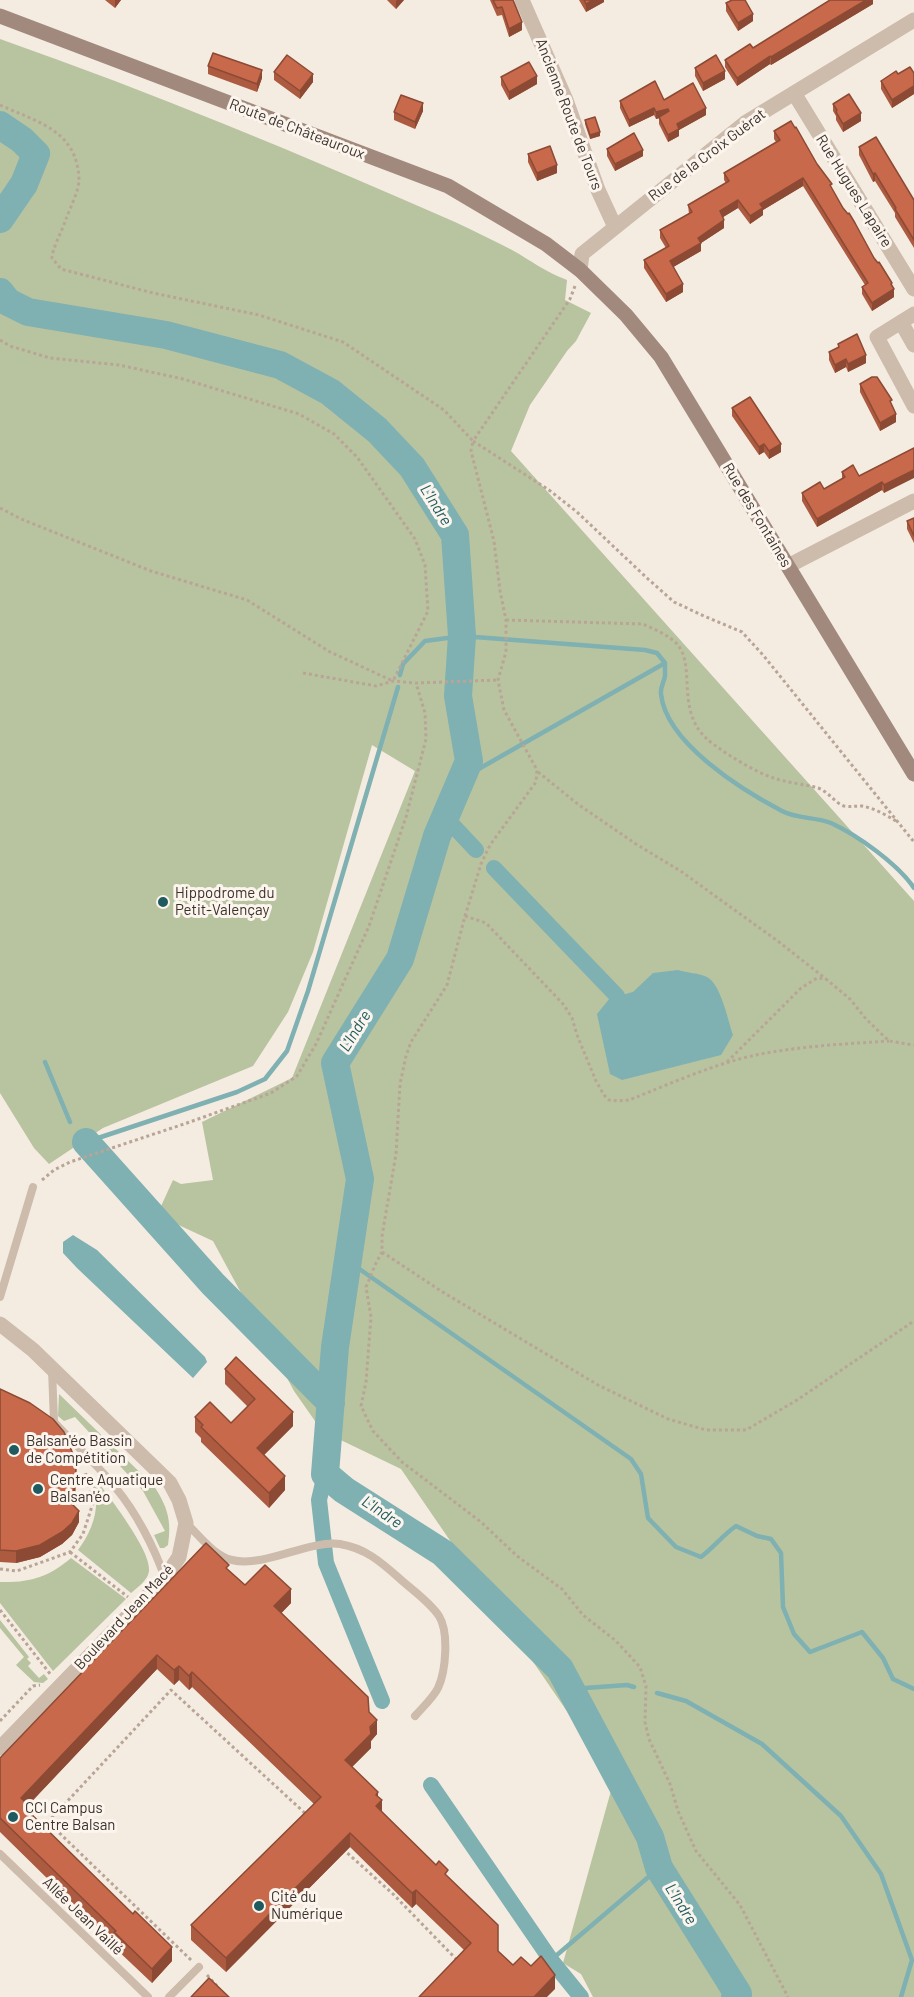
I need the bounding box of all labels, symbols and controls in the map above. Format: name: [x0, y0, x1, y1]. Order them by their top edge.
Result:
street label: Ancienne Route de Tours: [532, 36, 606, 192]
street label: Route de Châteauroux: [227, 95, 367, 163]
street label: Rue de la Croix Guérat: [645, 105, 769, 205]
street label: Rue Hugues Lapaire: [812, 131, 896, 251]
street label: Rue des Fontaines: [719, 460, 795, 570]
water label: L'Indre: [416, 481, 456, 529]
place label: Hippodrome du Petit-Valençay: [175, 884, 275, 919]
marker: Hippodrome du Petit-Valençay: [156, 895, 170, 909]
water label: L'Indre: [335, 1007, 375, 1055]
place label: Balsan'éo Bassin de Compétition: [26, 1432, 132, 1467]
marker: Balsan'éo Bassin de Compétition: [7, 1443, 21, 1457]
place label: Centre Aquatique Balsan'éo: [50, 1471, 163, 1506]
marker: Centre Aquatique Balsan'éo: [31, 1482, 45, 1496]
water label: L'Indre: [358, 1492, 406, 1532]
street label: Boulevard Jean Macé: [71, 1561, 177, 1673]
place label: CCI Campus Centre Balsan: [25, 1799, 115, 1834]
marker: CCI Campus Centre Balsan: [6, 1810, 20, 1824]
street label: Allée Jean Vaillé: [39, 1873, 127, 1959]
water label: L'Indre: [661, 1880, 701, 1928]
place label: Cité du Numérique: [271, 1888, 343, 1923]
marker: Cité du Numérique: [252, 1899, 266, 1913]

